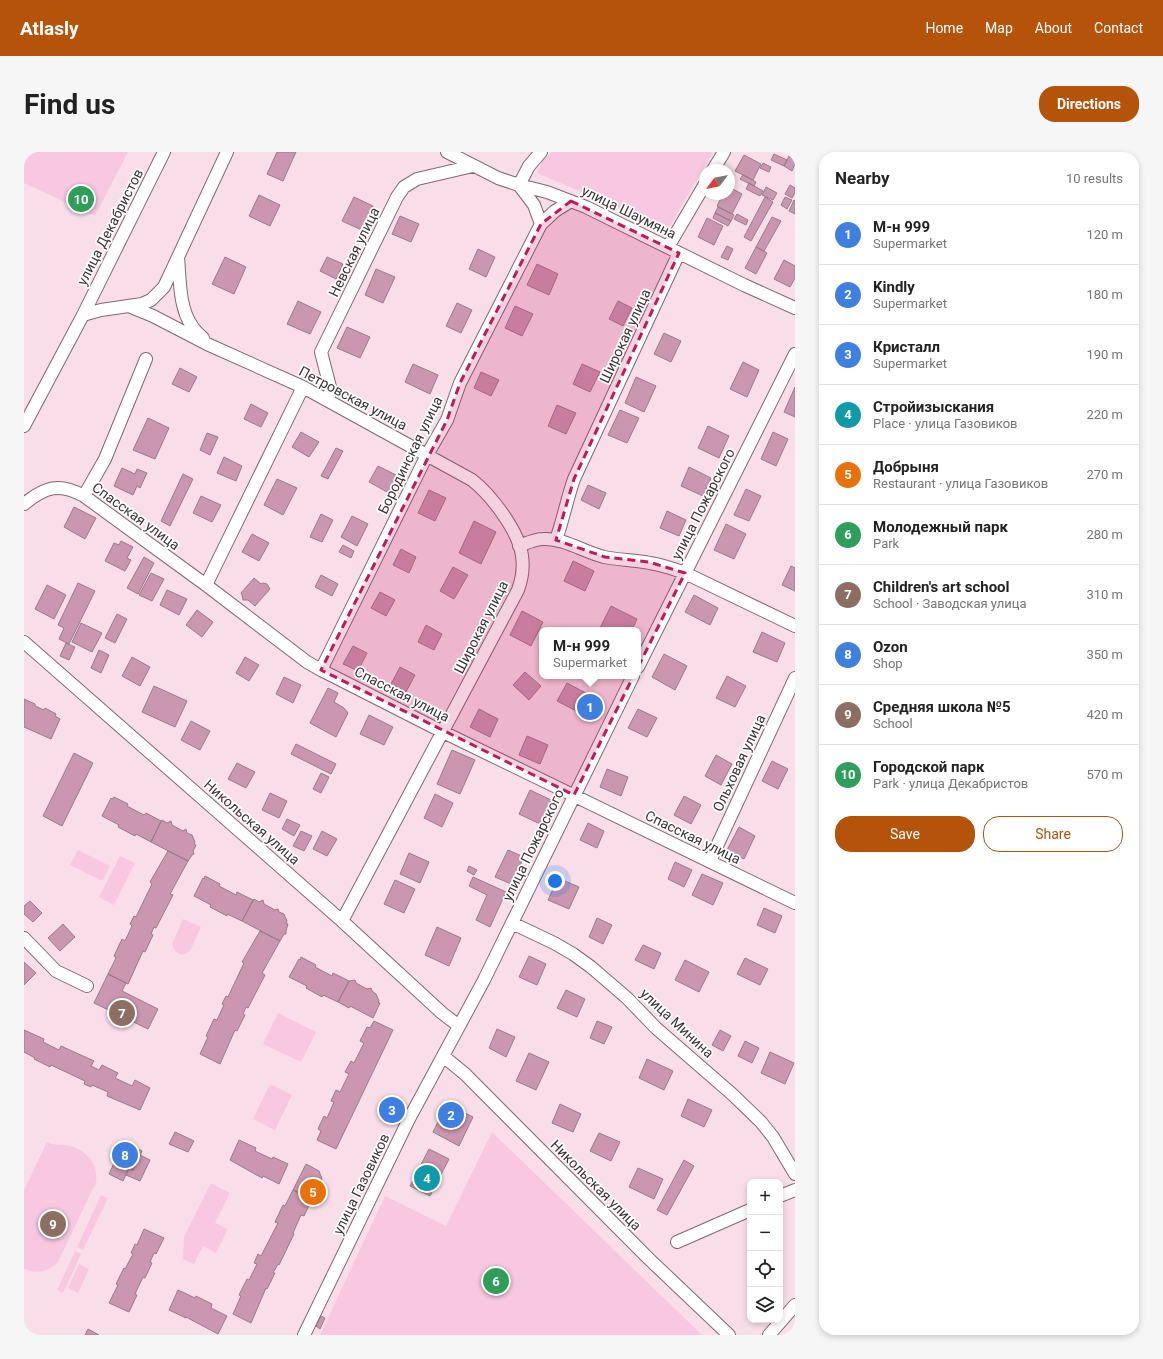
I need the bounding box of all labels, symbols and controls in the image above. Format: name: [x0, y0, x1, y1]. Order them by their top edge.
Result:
text: Atlasly: [20, 17, 79, 40]
text: Home: [925, 20, 963, 36]
text: Map: [985, 20, 1013, 36]
text: About: [1035, 20, 1072, 36]
text: Contact: [1094, 20, 1143, 36]
button: Directions: [1039, 86, 1139, 122]
text: Find us: [24, 88, 115, 121]
north arrow: [699, 164, 735, 200]
street label: улица Декабристов: [74, 166, 146, 288]
text: Nearby: [835, 168, 890, 188]
text: 10 results: [1066, 171, 1123, 186]
street label: улица Шаумяна: [579, 182, 679, 242]
pin: 10: [68, 184, 94, 214]
street label: Невская улица: [325, 205, 383, 299]
text: М-н 999: [873, 218, 930, 236]
text: 1: [844, 227, 852, 242]
text: 120 m: [1086, 227, 1123, 242]
text: Supermarket: [873, 236, 947, 251]
text: Kindly: [873, 278, 915, 296]
street label: Широкая улица: [596, 286, 654, 386]
text: 2: [844, 287, 852, 302]
text: 180 m: [1086, 287, 1123, 302]
text: Supermarket: [873, 296, 947, 311]
text: Кристалл: [873, 338, 940, 356]
text: 3: [844, 347, 852, 362]
text: 190 m: [1086, 347, 1123, 362]
text: Supermarket: [873, 356, 947, 371]
street label: Петровская улица: [296, 363, 410, 433]
street label: Бородинская улица: [375, 394, 445, 516]
text: Стройизыскания: [873, 398, 994, 416]
text: 4: [844, 407, 852, 422]
text: 220 m: [1086, 407, 1123, 422]
text: Place · улица Газовиков: [873, 416, 1018, 431]
street label: улица Пожарского: [668, 446, 738, 562]
text: Добрыня: [873, 458, 939, 476]
text: 5: [844, 467, 852, 482]
text: 270 m: [1086, 467, 1123, 482]
text: Restaurant · улица Газовиков: [873, 476, 1048, 491]
street label: Спасская улица: [89, 479, 183, 553]
text: Молодежный парк: [873, 518, 1008, 536]
text: 6: [844, 527, 852, 542]
text: 280 m: [1086, 527, 1123, 542]
text: Park: [873, 536, 899, 551]
street label: Широкая улица: [451, 578, 511, 676]
text: Children's art school: [873, 578, 1010, 596]
text: 7: [844, 587, 852, 602]
text: 310 m: [1086, 587, 1123, 602]
text: School · Заводская улица: [873, 596, 1027, 611]
popup: [539, 627, 641, 679]
text: М-н 999: [553, 637, 610, 655]
text: Ozon: [873, 638, 908, 656]
text: 8: [844, 647, 852, 662]
text: 350 m: [1086, 647, 1123, 662]
text: Supermarket: [553, 655, 627, 670]
text: Shop: [873, 656, 903, 671]
street label: Спасская улица: [352, 663, 452, 725]
pin: 1: [577, 692, 603, 722]
text: Средняя школа №5: [873, 698, 1011, 716]
text: 9: [844, 707, 852, 722]
text: 420 m: [1086, 707, 1123, 722]
street label: Ольховая улица: [710, 712, 768, 814]
text: School: [873, 716, 913, 731]
text: Городской парк: [873, 758, 984, 776]
text: 10: [841, 767, 855, 782]
text: 570 m: [1086, 767, 1123, 782]
street label: Никольская улица: [201, 776, 303, 868]
text: Park · улица Декабристов: [873, 776, 1028, 791]
street label: улица Пожарского: [499, 786, 567, 904]
street label: Спасская улица: [643, 807, 743, 867]
button: Save: [835, 816, 975, 852]
button: Share: [983, 816, 1123, 852]
your location: [545, 871, 565, 891]
street label: улица Минина: [637, 985, 717, 1061]
pin: 7: [109, 998, 135, 1028]
pin: 3: [379, 1095, 405, 1125]
pin: 2: [438, 1100, 464, 1130]
street label: улица Газовиков: [330, 1131, 392, 1237]
street label: Никольская улица: [548, 1137, 644, 1233]
pin: 8: [112, 1140, 138, 1170]
pin: 4: [414, 1163, 440, 1193]
pin: 5: [300, 1177, 326, 1207]
map controls: [747, 1179, 783, 1323]
button: +: [747, 1179, 783, 1215]
pin: 9: [40, 1209, 66, 1239]
button: −: [747, 1215, 783, 1251]
button: locate: [747, 1251, 783, 1287]
pin: 6: [483, 1266, 509, 1296]
button: layers: [747, 1287, 783, 1323]

